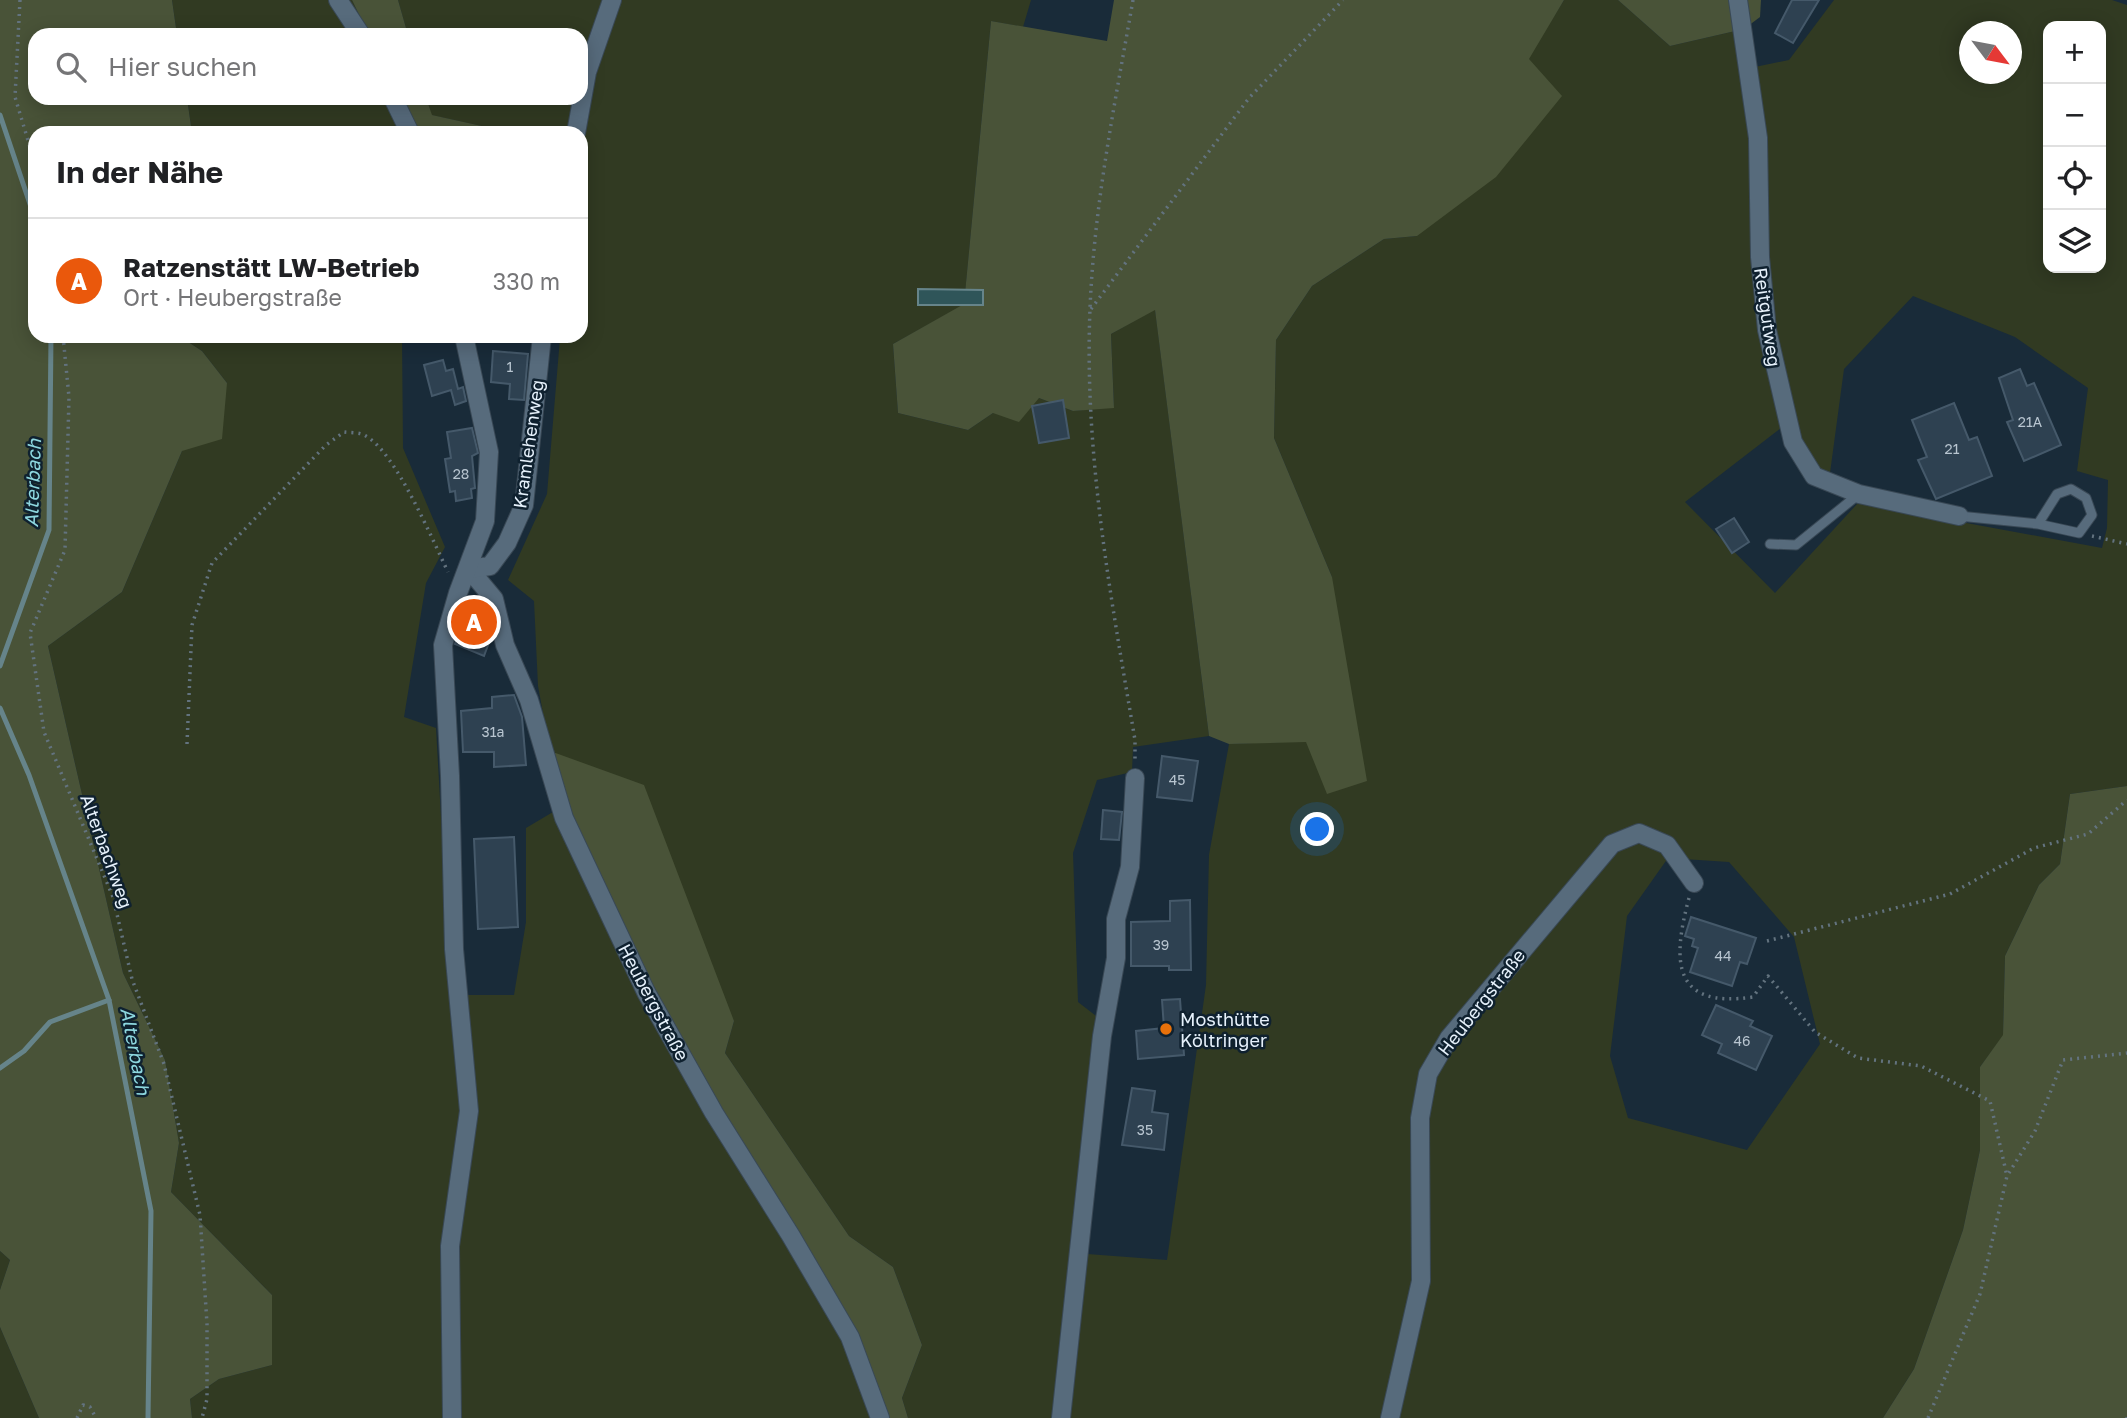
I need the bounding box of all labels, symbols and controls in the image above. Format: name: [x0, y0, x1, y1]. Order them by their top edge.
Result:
north arrow: [1959, 21, 2022, 84]
map controls: [2043, 21, 2106, 273]
button: +: [2043, 21, 2106, 84]
search box: [28, 28, 588, 105]
icon: search: [52, 48, 90, 86]
text: Hier suchen: [108, 51, 257, 82]
button: −: [2043, 84, 2106, 147]
button: locate: [2043, 147, 2106, 210]
text: In der Nähe: [56, 154, 223, 190]
button: layers: [2043, 210, 2106, 273]
text: Ratzenstätt LW-Betrieb: [123, 252, 419, 283]
street label: Reitgutweg: [1750, 266, 1786, 368]
text: A: [71, 267, 87, 295]
text: 330 m: [493, 267, 560, 295]
text: Ort · Heubergstraße: [123, 283, 342, 311]
house number: 1: [507, 358, 514, 375]
street label: Kramlehenweg: [508, 378, 548, 510]
house number: 21A: [2018, 413, 2043, 430]
water label: Alterbach: [19, 437, 45, 528]
house number: 21: [1945, 440, 1960, 457]
house number: 28: [453, 465, 469, 482]
pin: A: [451, 596, 497, 648]
house number: 31a: [482, 723, 504, 740]
house number: 45: [1169, 771, 1185, 788]
street label: Alterbachweg: [76, 791, 138, 911]
your location: [1300, 812, 1334, 846]
house number: 39: [1153, 936, 1169, 953]
street label: Heubergstraße: [614, 940, 694, 1064]
street label: Heubergstraße: [1433, 944, 1529, 1060]
house number: 44: [1714, 947, 1732, 964]
water label: Alterbach: [116, 1005, 156, 1098]
place label: Mosthütte Költringer: [1180, 1008, 1270, 1051]
marker: Mosthütte Költringer: [1158, 1021, 1174, 1037]
house number: 46: [1733, 1032, 1751, 1049]
house number: 35: [1137, 1121, 1153, 1138]

